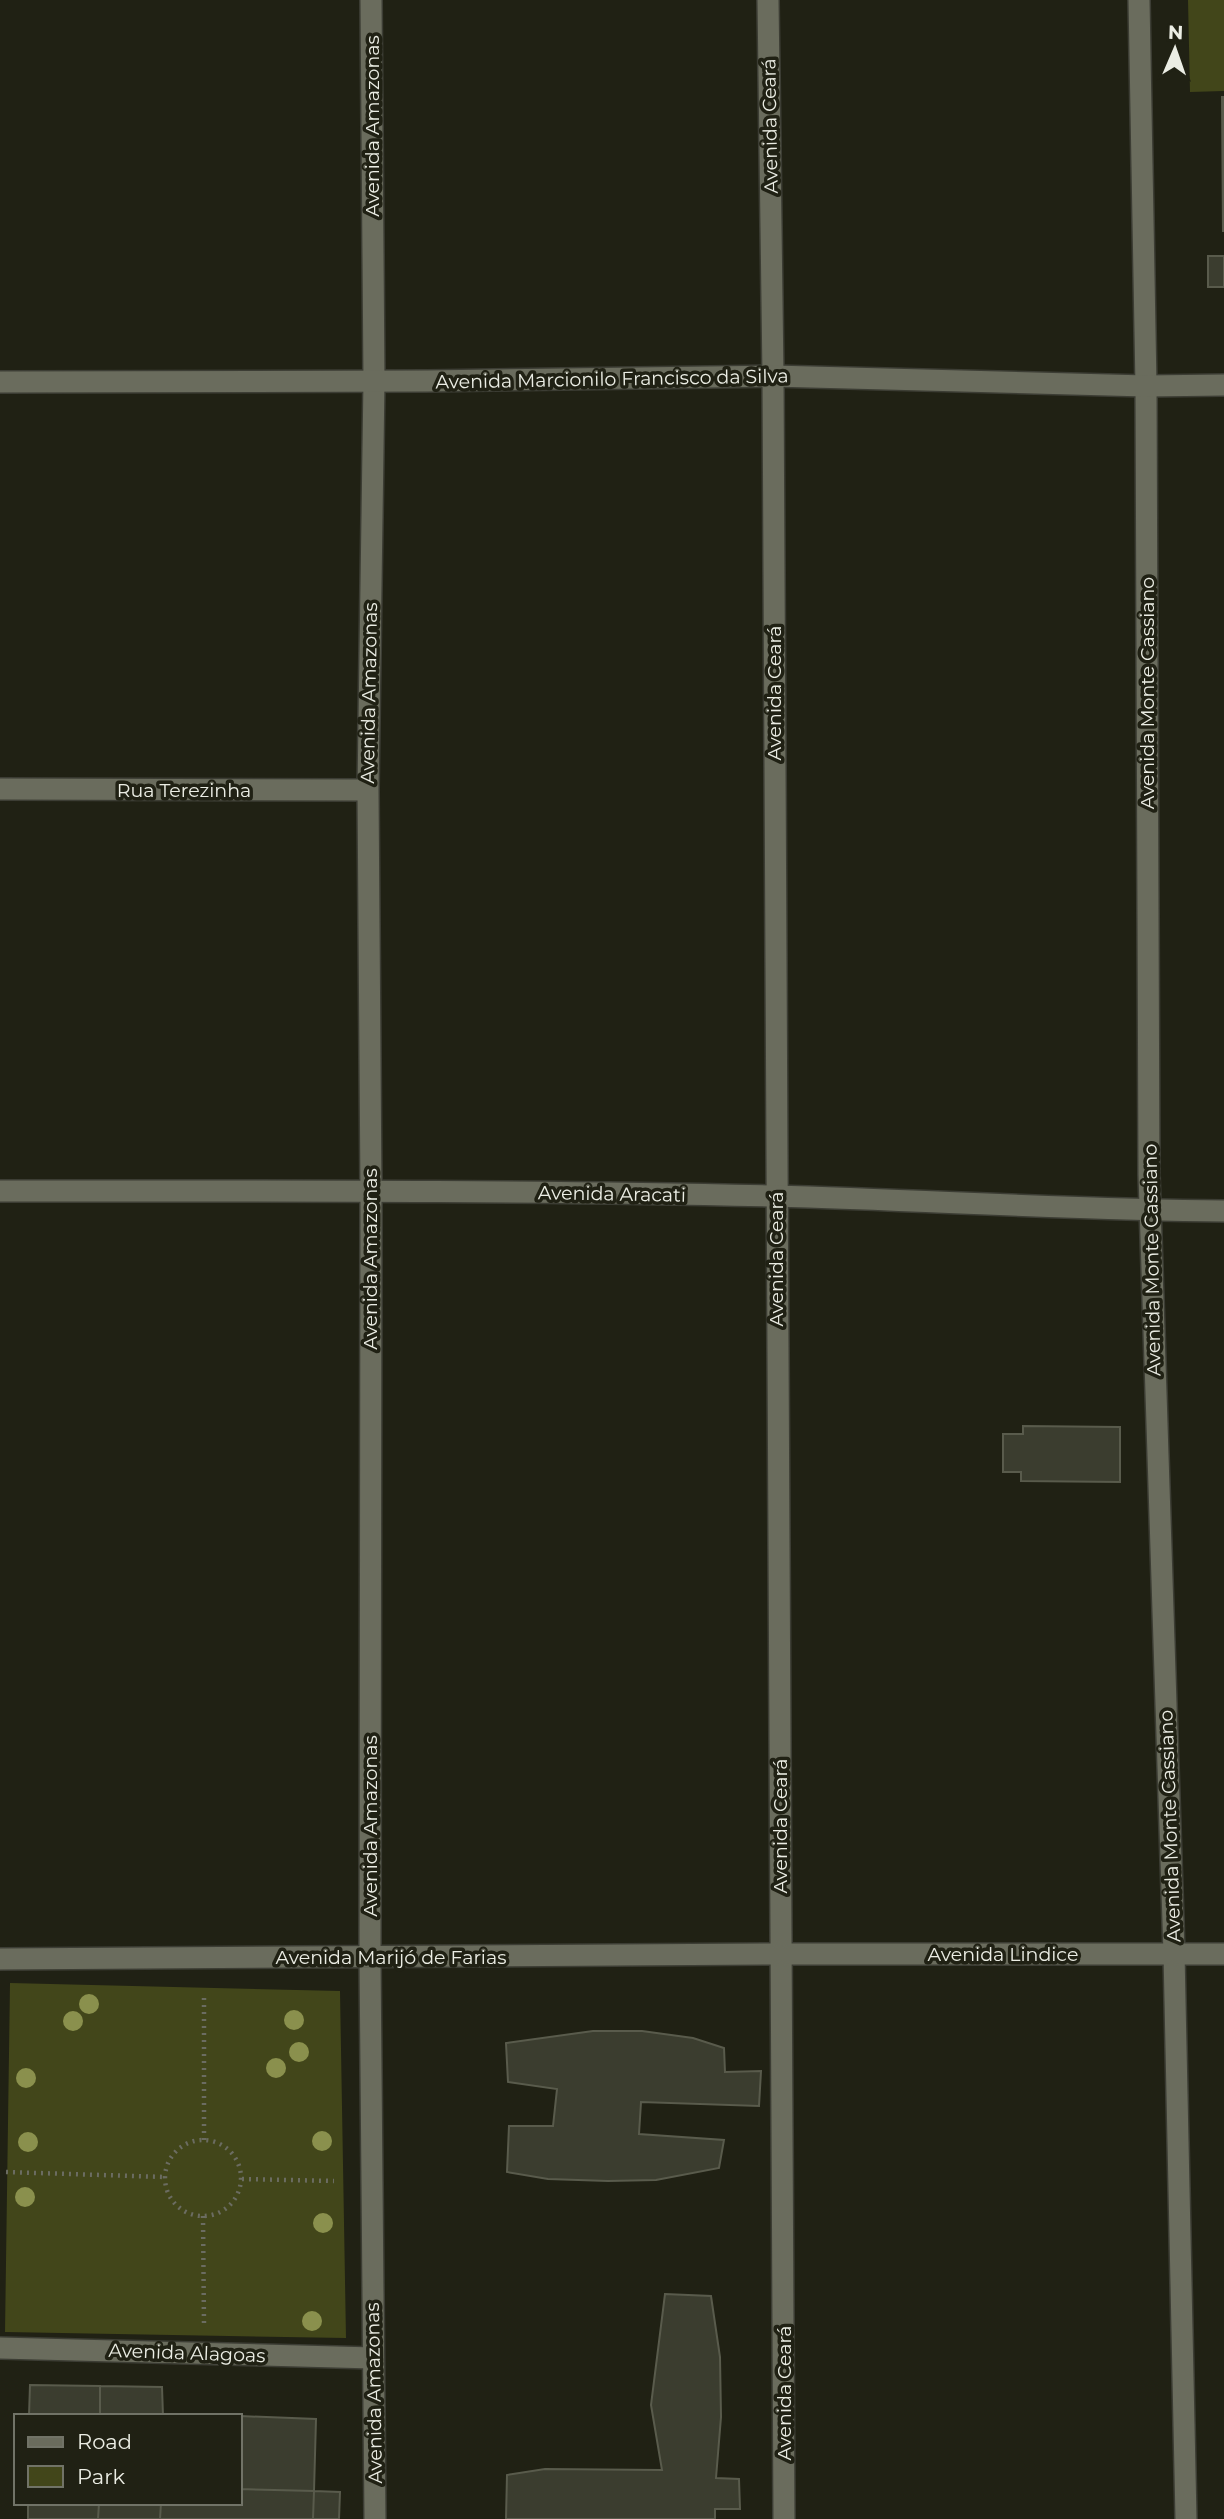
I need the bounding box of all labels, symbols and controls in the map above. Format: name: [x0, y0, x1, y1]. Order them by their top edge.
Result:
north arrow: [1140, 14, 1210, 84]
text: N: [1167, 21, 1184, 44]
street label: Avenida Amazonas: [361, 35, 384, 217]
street label: Avenida Ceará: [757, 58, 783, 194]
street label: Avenida Marcionilo Francisco da Silva: [435, 364, 789, 394]
street label: Avenida Monte Cassiano: [1136, 577, 1159, 809]
street label: Avenida Amazonas: [356, 602, 382, 784]
street label: Avenida Ceará: [763, 625, 786, 761]
street label: Rua Terezinha: [117, 779, 251, 802]
street label: Avenida Monte Cassiano: [1138, 1143, 1166, 1376]
street label: Avenida Amazonas: [359, 1168, 382, 1350]
street label: Avenida Aracati: [538, 1181, 686, 1207]
street label: Avenida Ceará: [765, 1191, 788, 1327]
street label: Avenida Monte Cassiano: [1154, 1709, 1186, 1943]
street label: Avenida Amazonas: [359, 1735, 382, 1917]
street label: Avenida Ceará: [769, 1758, 792, 1894]
street label: Avenida Lindice: [928, 1943, 1078, 1966]
street label: Avenida Marijó de Farias: [276, 1946, 506, 1969]
street label: Avenida Amazonas: [361, 2302, 387, 2484]
street label: Avenida Ceará: [773, 2325, 796, 2461]
street label: Avenida Alagoas: [108, 2339, 266, 2367]
legend: [14, 2414, 242, 2505]
text: Road: [77, 2429, 132, 2454]
text: Park: [77, 2464, 125, 2489]

